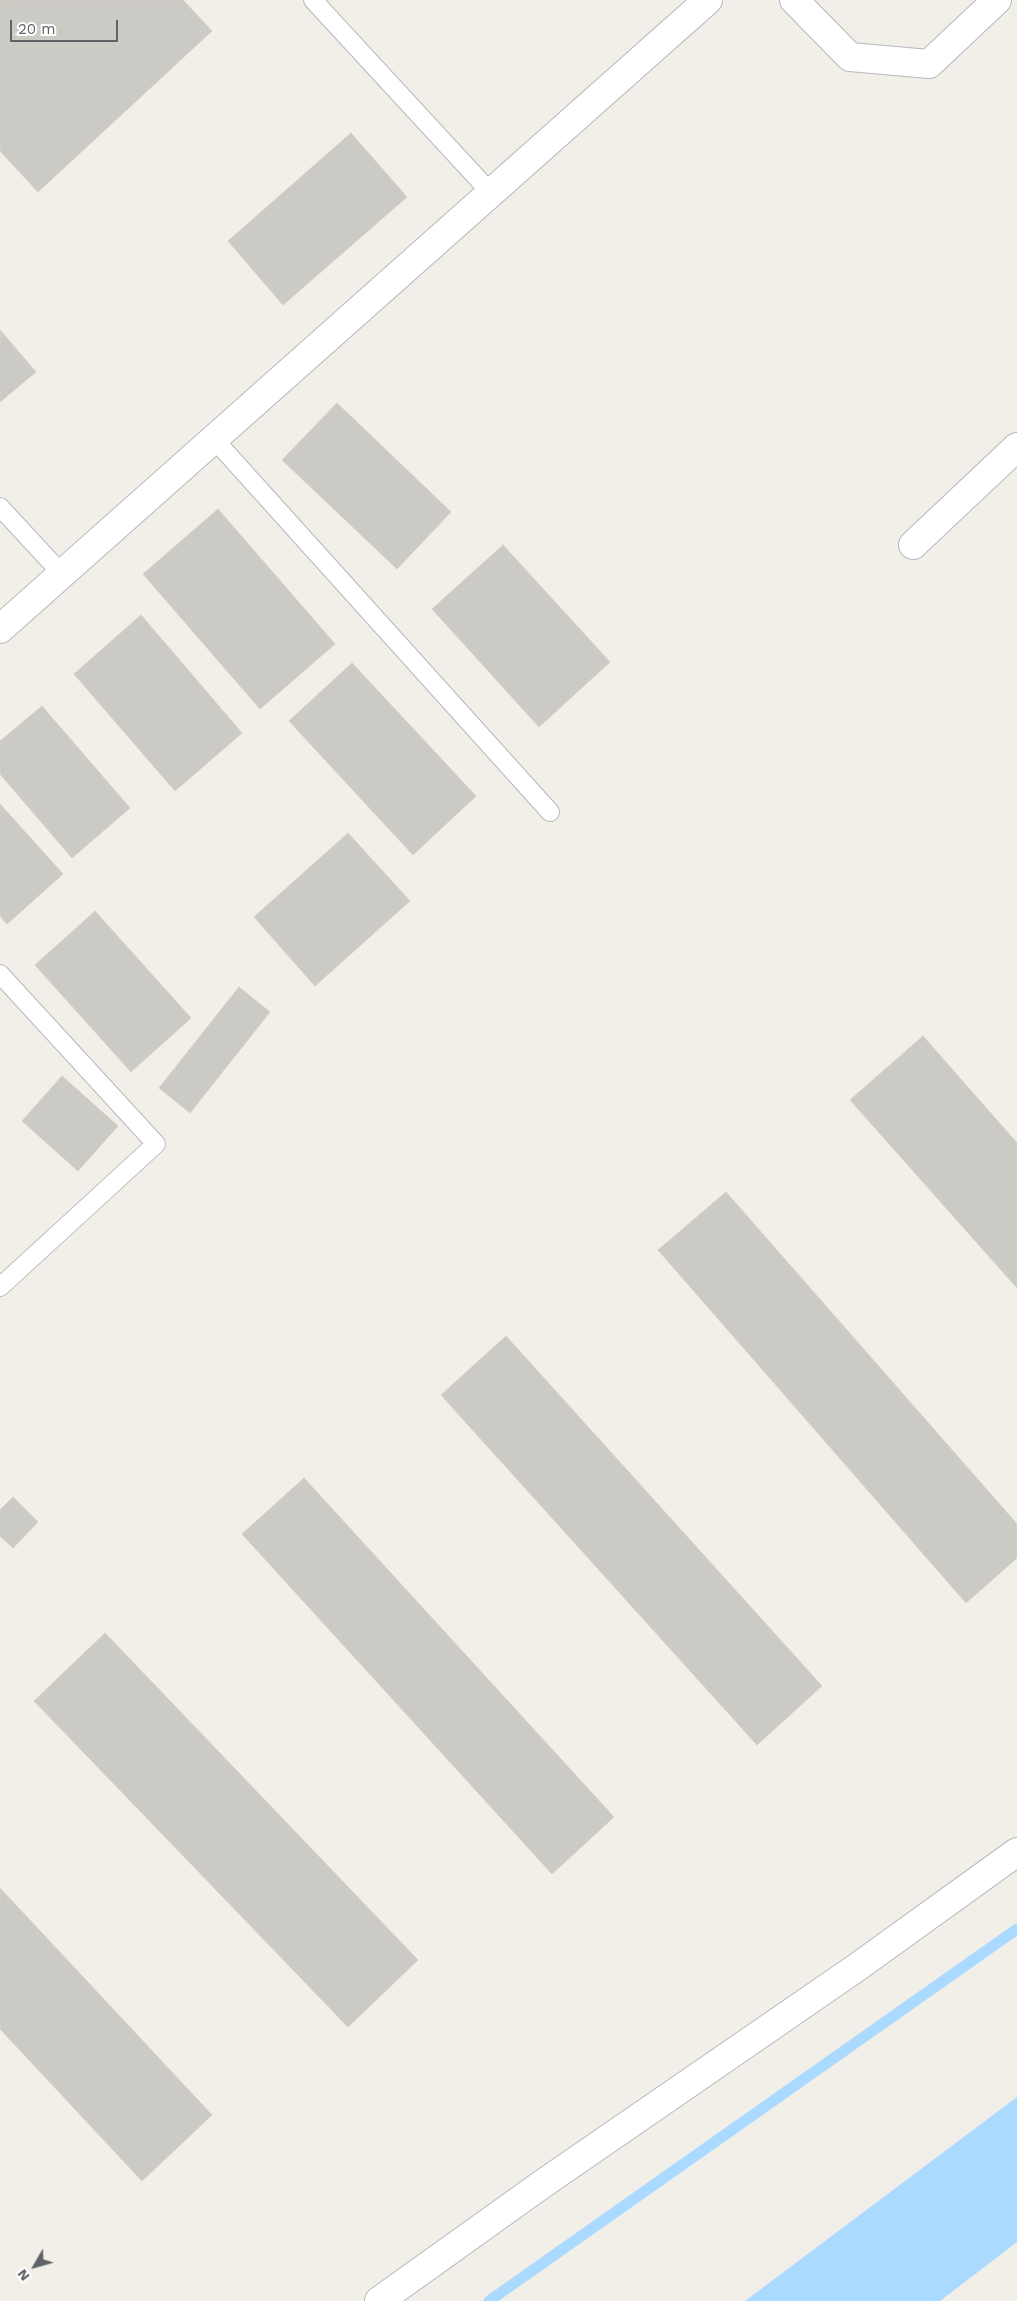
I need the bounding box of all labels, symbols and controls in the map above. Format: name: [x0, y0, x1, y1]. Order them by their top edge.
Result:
scale bar: [12, 10, 120, 42]
text: 20 m: [18, 20, 56, 38]
north arrow: [10, 2241, 60, 2291]
text: N: [14, 2266, 33, 2284]

